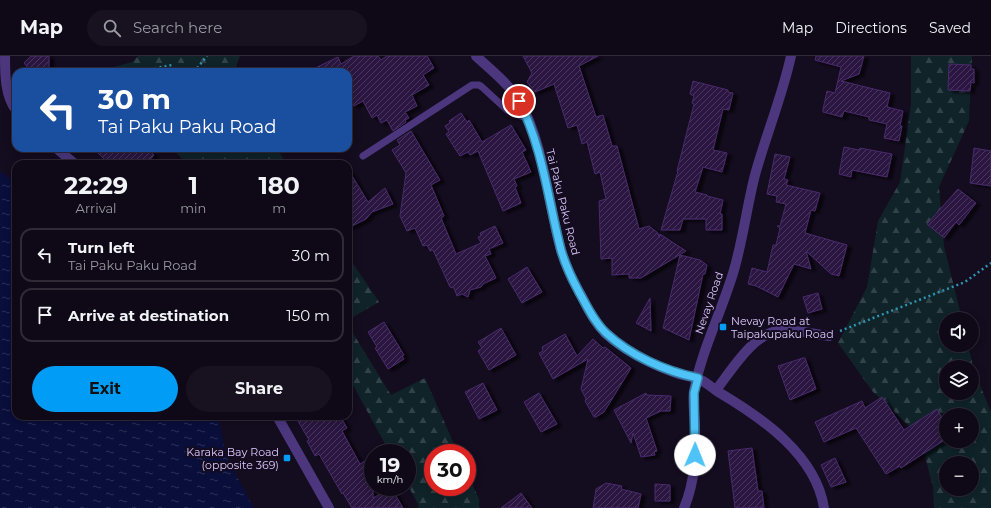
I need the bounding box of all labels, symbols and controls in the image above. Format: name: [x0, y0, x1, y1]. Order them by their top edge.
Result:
search box: [87, 10, 367, 46]
text: Map: [20, 16, 63, 39]
icon: search: [101, 17, 123, 39]
text: Search here: [133, 18, 222, 37]
text: Map: [782, 19, 813, 37]
text: Directions: [835, 19, 907, 37]
text: Saved: [929, 19, 971, 37]
text: 30 m: [98, 82, 171, 116]
icon: left: [32, 84, 84, 136]
pin: [502, 84, 536, 118]
icon: arrive: [508, 90, 530, 112]
text: Tai Paku Paku Road: [98, 116, 276, 138]
street label: Tai Paku Paku Road: [543, 147, 583, 257]
text: 22:29: [64, 171, 128, 200]
text: 1: [189, 171, 198, 200]
text: 180: [258, 171, 300, 200]
text: Arrival: [76, 200, 117, 216]
text: min: [180, 200, 206, 216]
text: m: [272, 200, 286, 216]
text: Turn left: [68, 238, 135, 257]
icon: left: [34, 244, 56, 266]
text: 30 m: [292, 246, 330, 265]
text: Tai Paku Paku Road: [68, 257, 197, 273]
street label: Nevay Road: [692, 270, 726, 336]
icon: arrive: [34, 304, 56, 326]
text: Arrive at destination: [68, 306, 229, 325]
text: 150 m: [286, 306, 330, 325]
map controls: [939, 312, 979, 496]
button: sound: [939, 312, 979, 352]
place label: Nevay Road at Taipakupaku Road: [731, 314, 834, 341]
marker: Nevay Road at Taipakupaku Road: [718, 322, 728, 332]
button: layers: [939, 360, 979, 400]
button: Exit: [32, 366, 178, 412]
button: Share: [186, 366, 332, 412]
button: +: [939, 408, 979, 448]
position arrow: [674, 434, 716, 476]
speed limit sign: 30: [424, 444, 476, 496]
place label: Karaka Bay Road (opposite 369): [186, 445, 279, 472]
marker: Karaka Bay Road (opposite 369): [282, 453, 292, 463]
text: 19: [380, 453, 400, 477]
button: −: [939, 456, 979, 496]
text: km/h: [377, 473, 403, 486]

